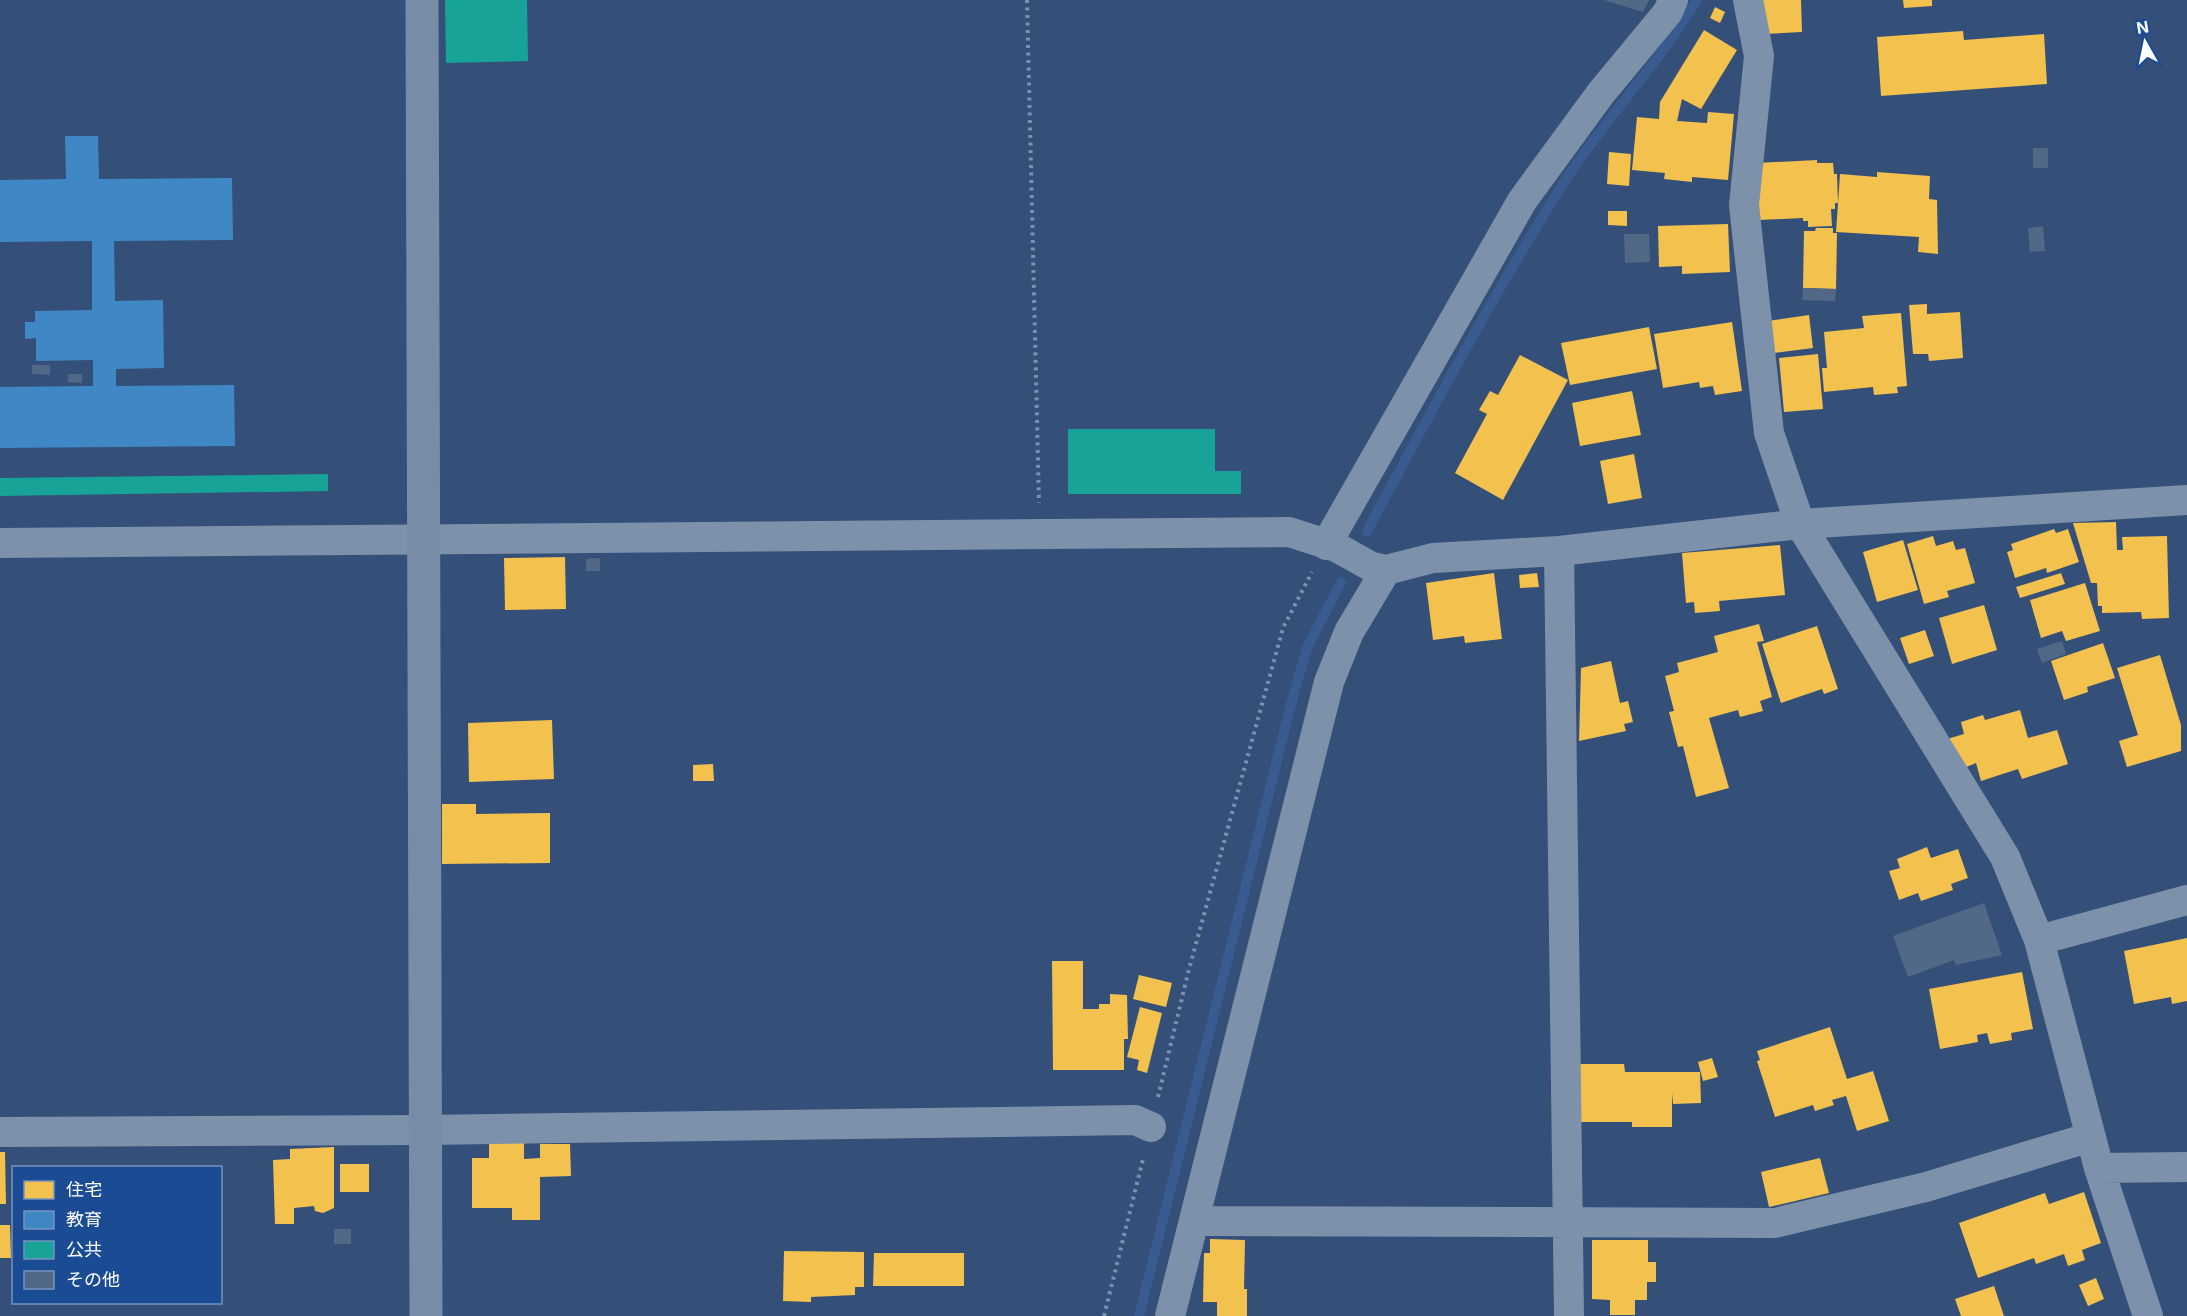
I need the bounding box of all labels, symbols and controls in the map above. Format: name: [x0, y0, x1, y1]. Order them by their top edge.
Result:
north arrow: [2115, 12, 2175, 72]
text: N: [2135, 16, 2150, 38]
legend: [12, 1166, 222, 1304]
text: 住宅: [66, 1179, 102, 1200]
text: 教育: [66, 1209, 102, 1230]
text: 公共: [66, 1239, 102, 1260]
text: その他: [66, 1269, 120, 1290]

